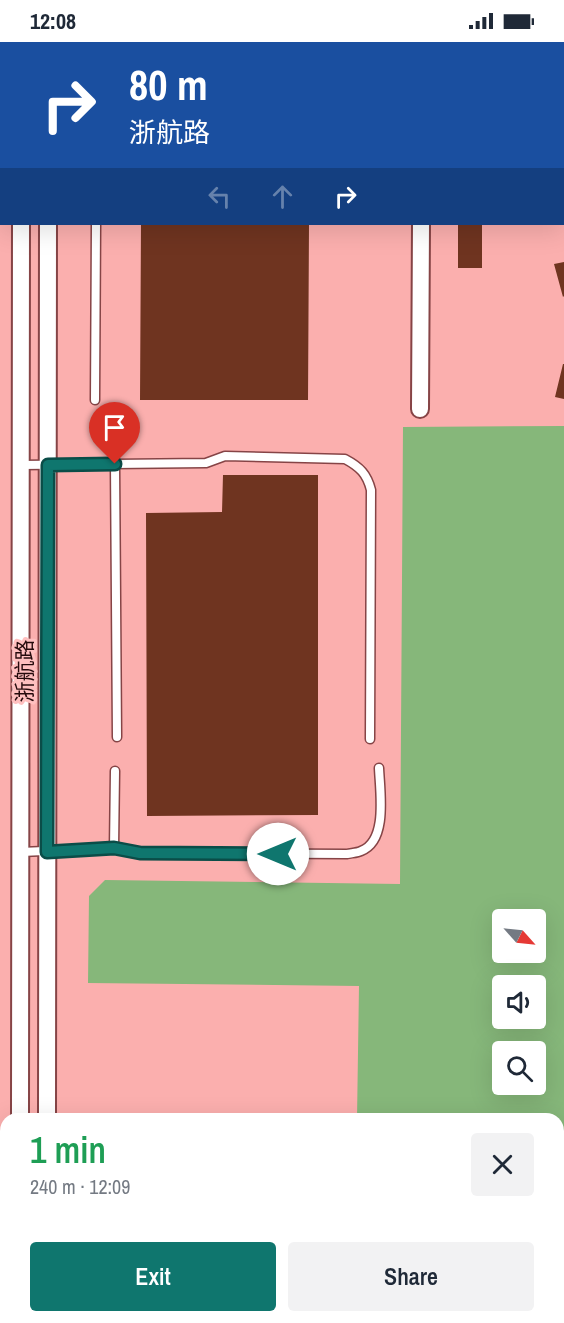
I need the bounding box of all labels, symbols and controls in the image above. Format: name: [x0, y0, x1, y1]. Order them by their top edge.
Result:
text: 12:08: [30, 6, 76, 36]
text: 80 m: [129, 57, 208, 113]
icon: right: [30, 66, 108, 144]
text: 浙航路: [129, 114, 210, 150]
icon: left: [203, 180, 236, 213]
icon: ahead: [266, 180, 299, 213]
icon: right: [329, 180, 362, 213]
pin: [89, 402, 140, 464]
icon: arrive: [98, 411, 131, 444]
street label: 浙航路: [10, 640, 39, 703]
position arrow: [246, 822, 310, 886]
north arrow: [492, 909, 546, 963]
map controls: [492, 909, 546, 1095]
button: sound: [492, 975, 546, 1029]
button: search: [492, 1041, 546, 1095]
text: 1 min: [30, 1126, 106, 1174]
button: close: [471, 1133, 534, 1196]
text: 240 m · 12:09: [30, 1173, 130, 1200]
button: Exit: [30, 1242, 276, 1311]
button: Share: [288, 1242, 534, 1311]

